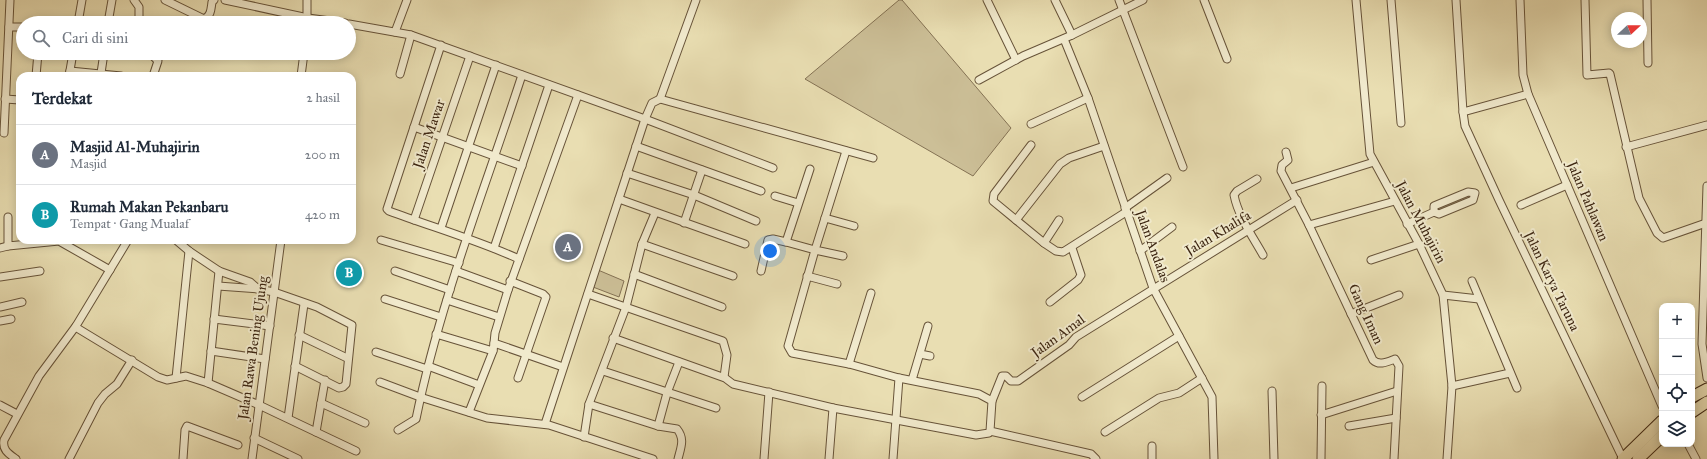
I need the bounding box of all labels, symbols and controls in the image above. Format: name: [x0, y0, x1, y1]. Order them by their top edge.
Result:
north arrow: [1611, 12, 1647, 48]
search box: [16, 16, 356, 60]
icon: search: [30, 27, 52, 49]
text: Cari di sini: [62, 29, 128, 47]
text: Terdekat: [32, 88, 92, 109]
text: 2 hasil: [306, 90, 340, 106]
street label: Jalan Mawar: [409, 96, 450, 173]
text: Masjid Al-Muhajirin: [70, 138, 200, 156]
text: A: [41, 147, 49, 163]
text: 200 m: [305, 147, 340, 163]
text: Masjid: [70, 156, 107, 172]
street label: Jalan Pahlawan: [1562, 157, 1613, 244]
street label: Jalan Muhajirin: [1390, 176, 1450, 267]
text: Rumah Makan Pekanbaru: [70, 198, 228, 216]
street label: Jalan Andalas: [1130, 205, 1174, 285]
text: B: [41, 207, 49, 223]
text: 420 m: [305, 207, 340, 223]
street label: Jalan Khalifa: [1180, 207, 1254, 261]
text: Tempat · Gang Mualaf: [70, 216, 189, 232]
street label: Jalan Karya Taruna: [1519, 226, 1584, 334]
pin: A: [555, 232, 581, 262]
your location: [760, 241, 780, 261]
pin: B: [336, 258, 362, 288]
street label: Jalan Rawa Bening Ujung: [234, 275, 273, 423]
street label: Gang Iman: [1345, 281, 1388, 347]
map controls: [1659, 303, 1695, 447]
button: +: [1659, 303, 1695, 339]
street label: Jalan Amal: [1026, 311, 1089, 363]
button: −: [1659, 339, 1695, 375]
button: locate: [1659, 375, 1695, 411]
button: layers: [1659, 411, 1695, 447]

